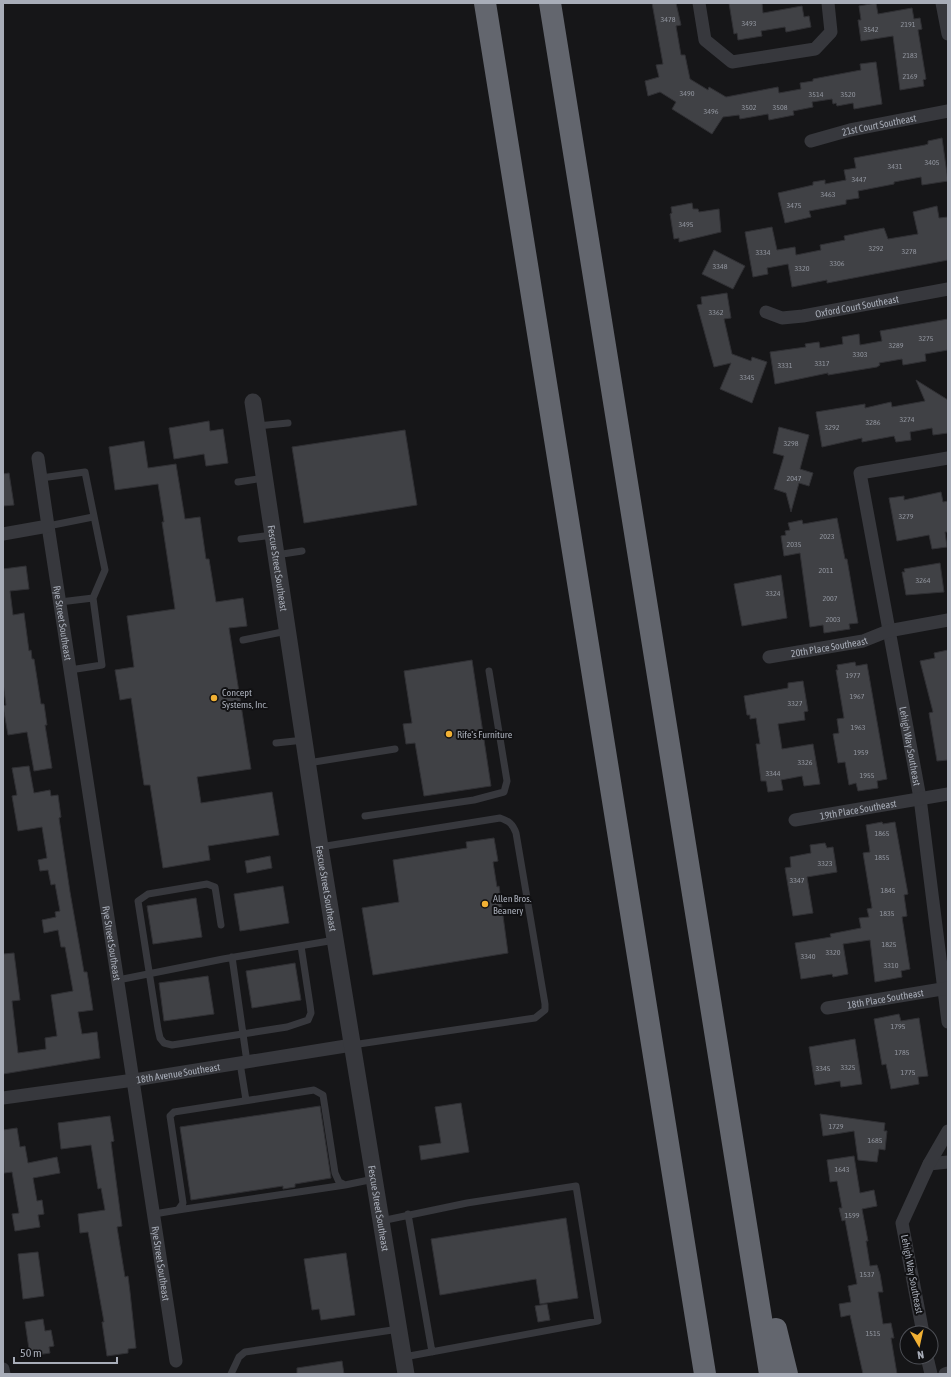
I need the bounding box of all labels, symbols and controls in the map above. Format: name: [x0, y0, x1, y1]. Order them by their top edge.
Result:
house number: 3478: [660, 15, 676, 24]
house number: 3493: [741, 19, 757, 28]
house number: 2191: [900, 20, 916, 29]
house number: 3542: [863, 25, 879, 34]
house number: 2183: [902, 51, 918, 60]
house number: 2169: [902, 72, 918, 81]
house number: 3490: [679, 89, 695, 98]
house number: 3514: [808, 90, 824, 99]
house number: 3520: [840, 90, 856, 99]
house number: 3502: [741, 103, 757, 112]
house number: 3508: [772, 103, 788, 112]
house number: 3496: [703, 107, 719, 116]
street label: 21st Court Southeast: [841, 112, 917, 138]
house number: 3405: [924, 158, 940, 167]
house number: 3431: [887, 162, 903, 171]
house number: 3447: [851, 175, 867, 184]
house number: 3463: [820, 190, 836, 199]
house number: 3475: [786, 201, 802, 210]
house number: 3495: [678, 220, 694, 229]
house number: 3292: [868, 244, 884, 253]
house number: 3278: [901, 247, 917, 256]
house number: 3334: [755, 248, 771, 257]
house number: 3306: [829, 259, 845, 268]
house number: 3348: [712, 262, 728, 271]
house number: 3320: [794, 264, 810, 273]
street label: Oxford Court Southeast: [814, 293, 900, 319]
house number: 3362: [708, 308, 724, 317]
house number: 3275: [918, 334, 934, 343]
house number: 3289: [888, 341, 904, 350]
house number: 3303: [852, 350, 868, 359]
house number: 3317: [814, 359, 830, 368]
house number: 3331: [777, 361, 793, 370]
house number: 3345: [739, 373, 755, 382]
house number: 3274: [899, 415, 915, 424]
house number: 3286: [865, 418, 881, 427]
house number: 3292: [824, 423, 840, 432]
house number: 3298: [783, 439, 799, 448]
house number: 2047: [786, 474, 802, 483]
house number: 3279: [898, 512, 914, 521]
street label: Fescue Street Southeast: [266, 524, 290, 612]
house number: 2023: [819, 532, 835, 541]
house number: 2035: [786, 540, 802, 549]
house number: 2011: [818, 566, 834, 575]
house number: 3264: [915, 576, 931, 585]
street label: Rye Street Southeast: [52, 585, 74, 661]
house number: 3324: [765, 589, 781, 598]
house number: 2007: [822, 594, 838, 603]
house number: 2003: [825, 615, 841, 624]
street label: 20th Place Southeast: [790, 634, 869, 659]
house number: 1977: [845, 671, 861, 680]
place label: Concept Systems, Inc.: [222, 687, 268, 710]
house number: 1967: [849, 692, 865, 701]
marker: Concept Systems, Inc.: [209, 693, 219, 703]
house number: 3327: [787, 699, 803, 708]
street label: Lehigh Way Southeast: [898, 706, 923, 787]
house number: 1963: [850, 723, 866, 732]
marker: Rife’s Furniture: [444, 729, 454, 739]
place label: Rife’s Furniture: [457, 729, 513, 740]
house number: 1959: [853, 748, 869, 757]
house number: 3326: [797, 758, 813, 767]
house number: 3344: [765, 769, 781, 778]
house number: 1955: [859, 771, 875, 780]
street label: 19th Place Southeast: [819, 797, 897, 821]
house number: 1865: [874, 829, 890, 838]
street label: Fescue Street Southeast: [314, 845, 339, 932]
house number: 1855: [874, 853, 890, 862]
house number: 3323: [817, 859, 833, 868]
house number: 3347: [789, 876, 805, 885]
house number: 1845: [880, 886, 896, 895]
place label: Allen Bros. Beanery: [493, 893, 532, 916]
marker: Allen Bros. Beanery: [480, 899, 490, 909]
street label: Rye Street Southeast: [101, 905, 123, 981]
house number: 1835: [879, 909, 895, 918]
house number: 1825: [881, 940, 897, 949]
house number: 3320: [825, 948, 841, 957]
house number: 3340: [800, 952, 816, 961]
house number: 3310: [883, 961, 899, 970]
street label: 18th Place Southeast: [846, 987, 924, 1010]
house number: 1795: [890, 1022, 906, 1031]
house number: 1785: [894, 1048, 910, 1057]
street label: 18th Avenue Southeast: [135, 1061, 221, 1085]
house number: 3325: [840, 1063, 856, 1072]
house number: 3345: [815, 1064, 831, 1073]
house number: 1775: [900, 1068, 916, 1077]
house number: 1729: [828, 1122, 844, 1131]
house number: 1685: [867, 1136, 883, 1145]
street label: Fescue Street Southeast: [367, 1164, 391, 1252]
house number: 1643: [834, 1165, 850, 1174]
house number: 1599: [844, 1211, 860, 1220]
street label: Rye Street Southeast: [150, 1225, 172, 1302]
street label: Lehigh Way Southeast: [899, 1234, 925, 1315]
house number: 1537: [859, 1270, 875, 1279]
north arrow: [899, 1325, 939, 1365]
house number: 1515: [865, 1329, 881, 1338]
scale bar: [14, 1339, 117, 1365]
text: 50 m: [20, 1346, 42, 1360]
text: N: [916, 1348, 925, 1361]

